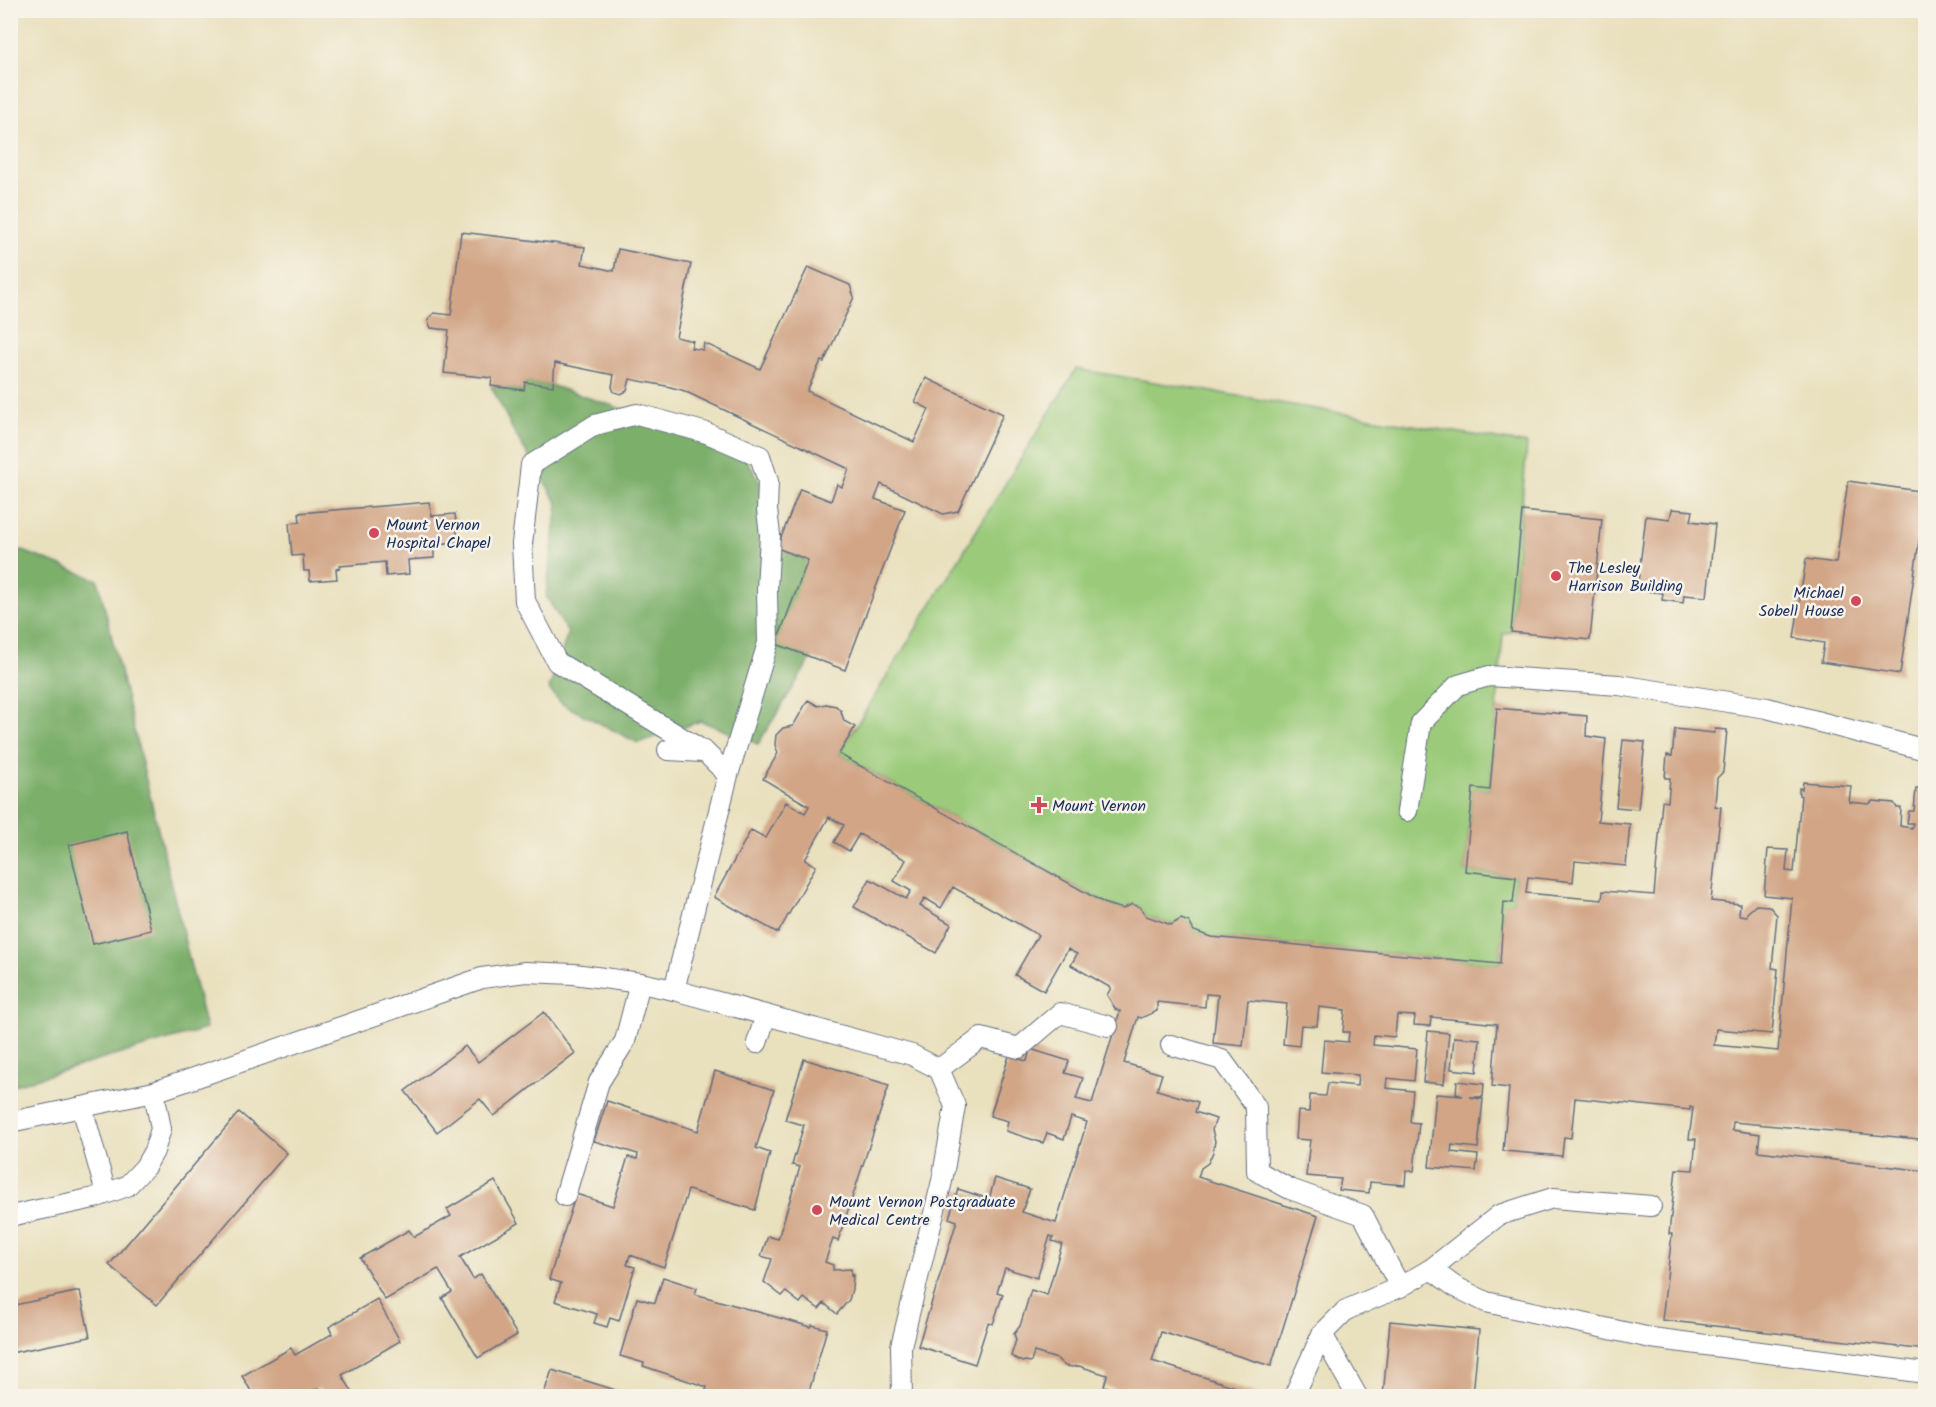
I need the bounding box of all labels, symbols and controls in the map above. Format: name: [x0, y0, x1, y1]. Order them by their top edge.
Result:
place label: Mount Vernon Hospital Chapel: [386, 513, 491, 556]
marker: Mount Vernon Hospital Chapel: [367, 526, 381, 540]
place label: The Lesley Harrison Building: [1568, 556, 1683, 599]
marker: The Lesley Harrison Building: [1549, 569, 1563, 583]
place label: Michael Sobell House: [1759, 581, 1844, 624]
marker: Michael Sobell House: [1849, 594, 1863, 608]
place label: Mount Vernon: [1052, 794, 1146, 819]
marker: Mount Vernon: [1030, 796, 1048, 814]
place label: Mount Vernon Postgraduate Medical Centre: [829, 1190, 1015, 1233]
marker: Mount Vernon Postgraduate Medical Centre: [810, 1203, 824, 1217]

